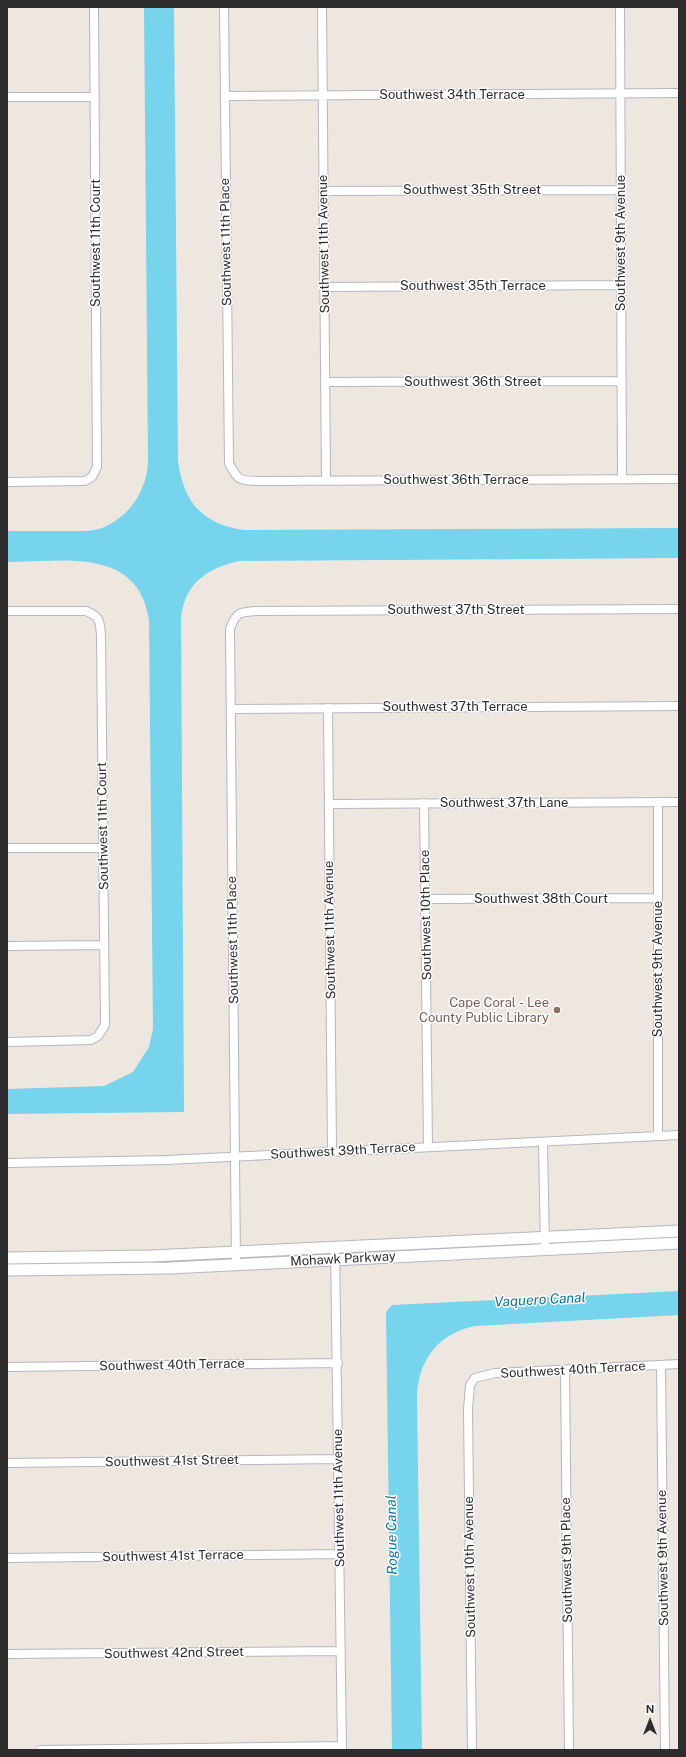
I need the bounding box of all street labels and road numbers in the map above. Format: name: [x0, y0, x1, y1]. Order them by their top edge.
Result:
street label: Southwest 34th Terrace: [379, 87, 525, 103]
street label: Southwest 11th Avenue: [315, 174, 333, 314]
street label: Southwest 9th Avenue: [613, 175, 629, 311]
street label: Southwest 11th Place: [217, 178, 235, 306]
street label: Southwest 11th Court: [88, 179, 104, 307]
street label: Southwest 35th Street: [403, 182, 541, 198]
street label: Southwest 35th Terrace: [400, 278, 546, 294]
street label: Southwest 36th Street: [404, 374, 542, 390]
street label: Southwest 36th Terrace: [383, 472, 529, 488]
street label: Southwest 37th Street: [387, 602, 525, 618]
street label: Southwest 37th Terrace: [382, 699, 528, 715]
street label: Southwest 11th Court: [94, 762, 112, 890]
street label: Southwest 37th Lane: [440, 795, 568, 811]
street label: Southwest 10th Place: [417, 850, 435, 980]
street label: Southwest 11th Avenue: [321, 860, 339, 1000]
street label: Southwest 11th Place: [224, 876, 242, 1004]
street label: Southwest 38th Court: [474, 891, 608, 907]
street label: Southwest 9th Avenue: [650, 901, 666, 1037]
street label: Southwest 39th Terrace: [270, 1139, 416, 1163]
street label: Mohawk Parkway: [290, 1248, 396, 1270]
street label: Southwest 40th Terrace: [99, 1356, 245, 1374]
street label: Southwest 40th Terrace: [500, 1358, 646, 1382]
street label: Southwest 11th Avenue: [330, 1428, 348, 1568]
street label: Southwest 41st Street: [105, 1452, 239, 1470]
street label: Southwest 9th Avenue: [654, 1490, 672, 1626]
street label: Southwest 10th Avenue: [461, 1496, 479, 1638]
street label: Southwest 9th Place: [558, 1497, 576, 1623]
street label: Southwest 41st Terrace: [102, 1547, 244, 1565]
street label: Southwest 42nd Street: [104, 1644, 244, 1662]

